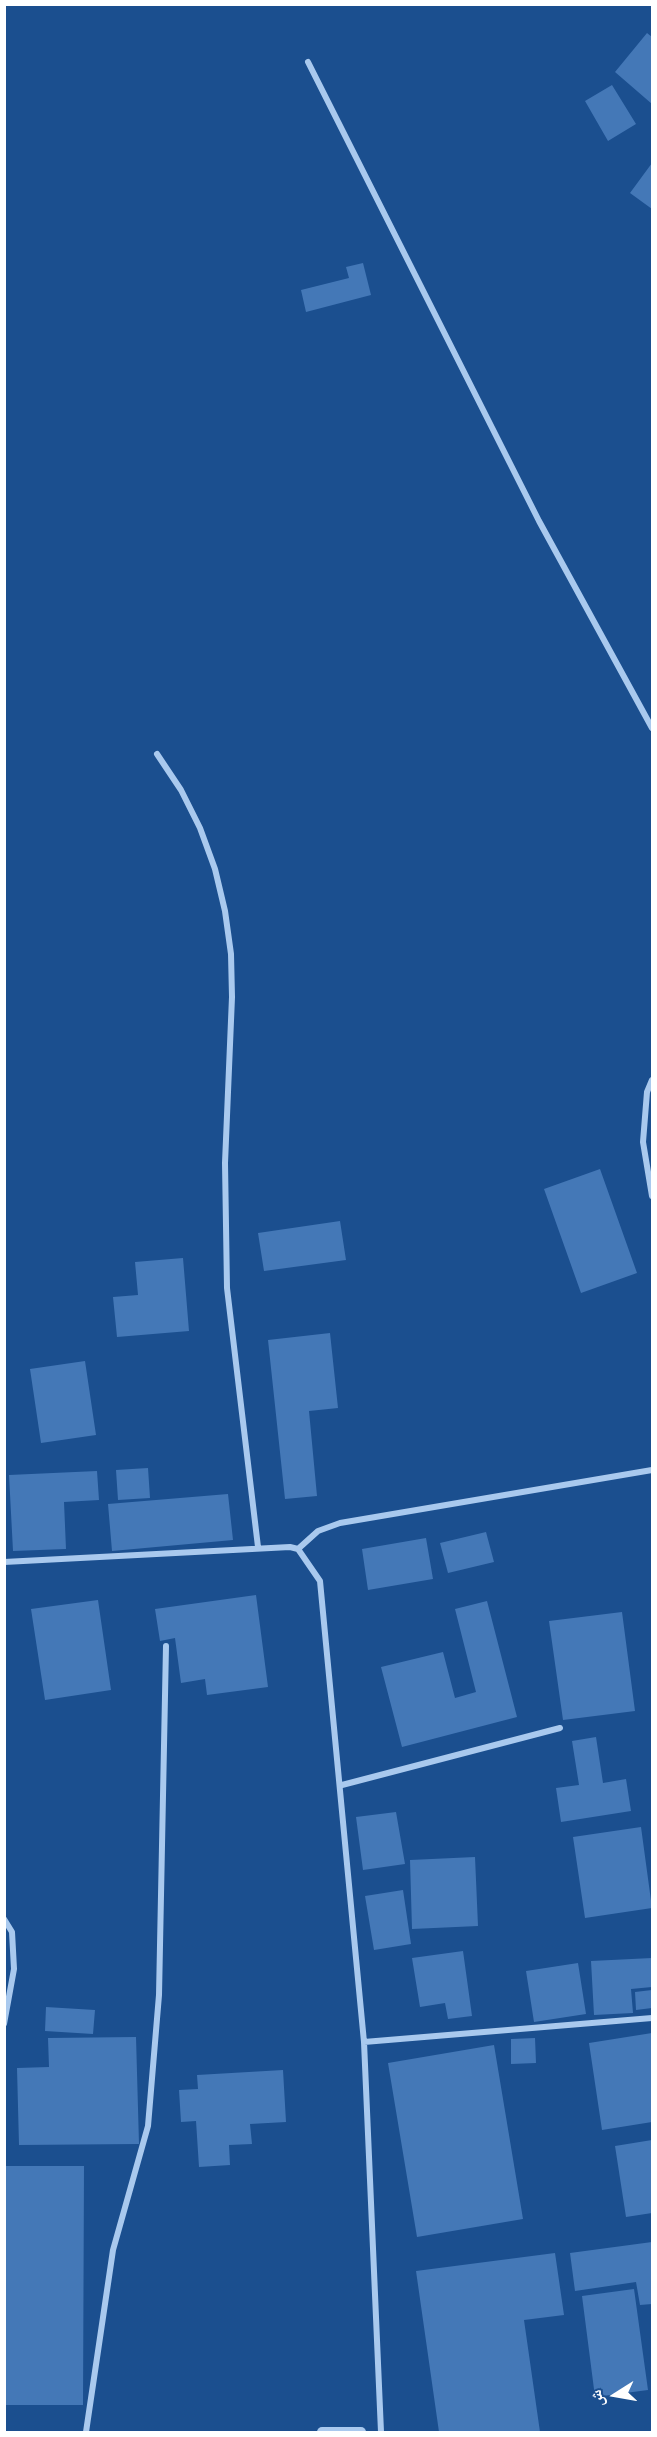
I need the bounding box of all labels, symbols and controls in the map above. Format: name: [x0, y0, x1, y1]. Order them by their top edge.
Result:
north arrow: [585, 2365, 645, 2425]
text: ش: [586, 2388, 608, 2409]

